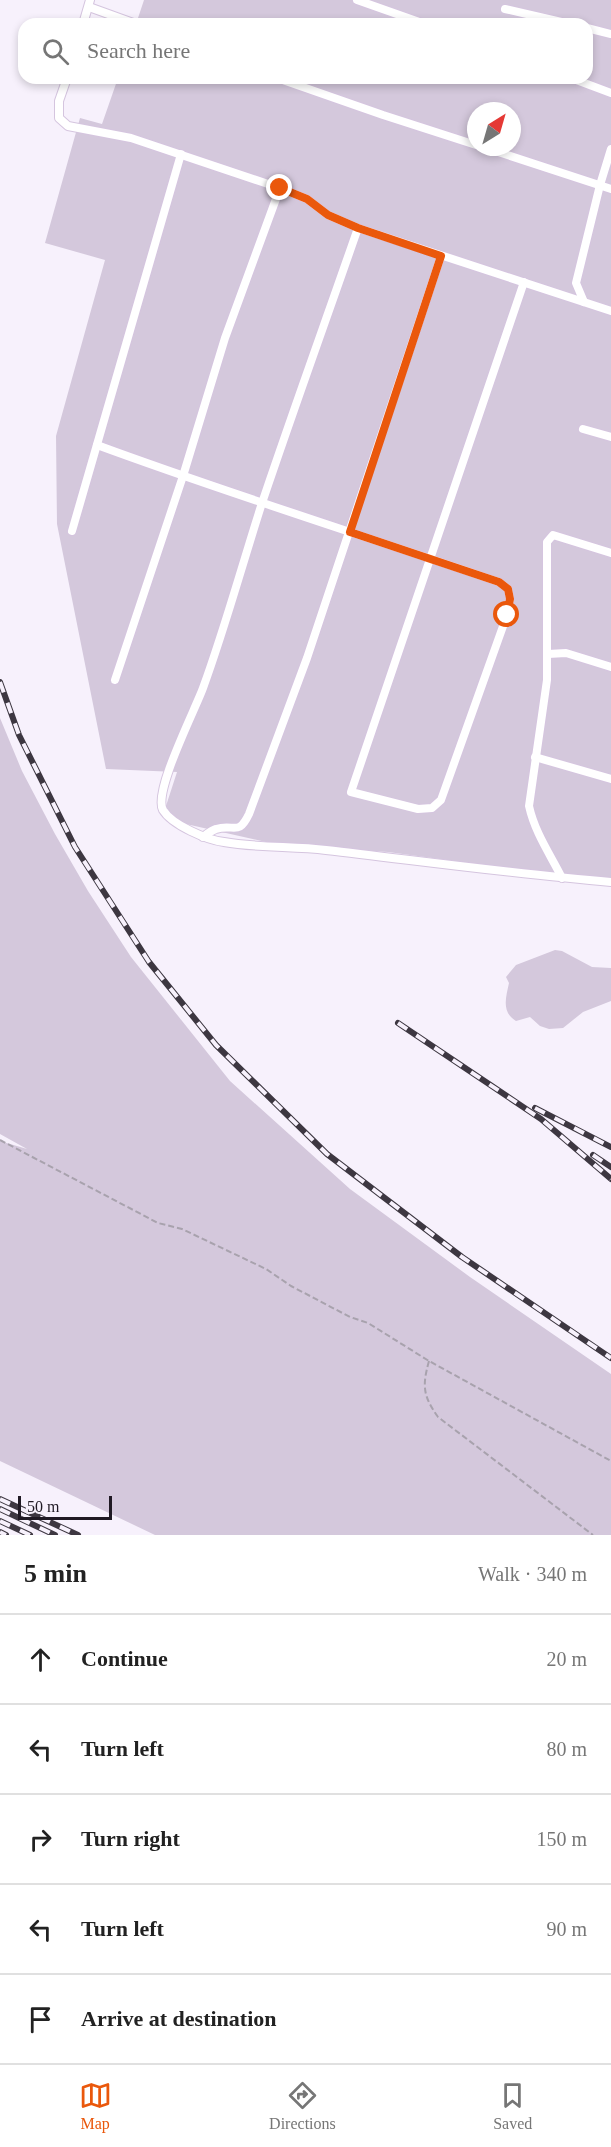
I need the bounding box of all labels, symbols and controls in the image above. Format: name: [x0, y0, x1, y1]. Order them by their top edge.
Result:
search box: [18, 18, 593, 84]
icon: search: [39, 35, 72, 68]
text: Search here: [87, 38, 190, 63]
north arrow: [467, 102, 521, 156]
route end: [266, 174, 292, 200]
route start: [493, 601, 519, 627]
scale bar: [18, 1493, 112, 1520]
text: 50 m: [27, 1498, 59, 1515]
text: 5 min: [24, 1559, 87, 1588]
text: Walk · 340 m: [478, 1563, 587, 1585]
icon: ahead: [24, 1643, 57, 1676]
text: Continue: [81, 1646, 168, 1671]
text: 20 m: [546, 1648, 587, 1670]
icon: left: [24, 1733, 57, 1766]
text: Turn left: [81, 1736, 164, 1761]
text: 80 m: [546, 1738, 587, 1760]
icon: right: [24, 1823, 57, 1856]
text: Turn right: [81, 1826, 180, 1851]
text: 150 m: [536, 1828, 587, 1850]
icon: left: [24, 1913, 57, 1946]
text: Turn left: [81, 1916, 164, 1941]
text: 90 m: [546, 1918, 587, 1940]
icon: arrive: [24, 2003, 57, 2036]
text: Arrive at destination: [81, 2006, 277, 2031]
tab: Map: [79, 2079, 112, 2133]
tab: Directions: [269, 2079, 336, 2133]
tab: Saved: [493, 2079, 532, 2133]

